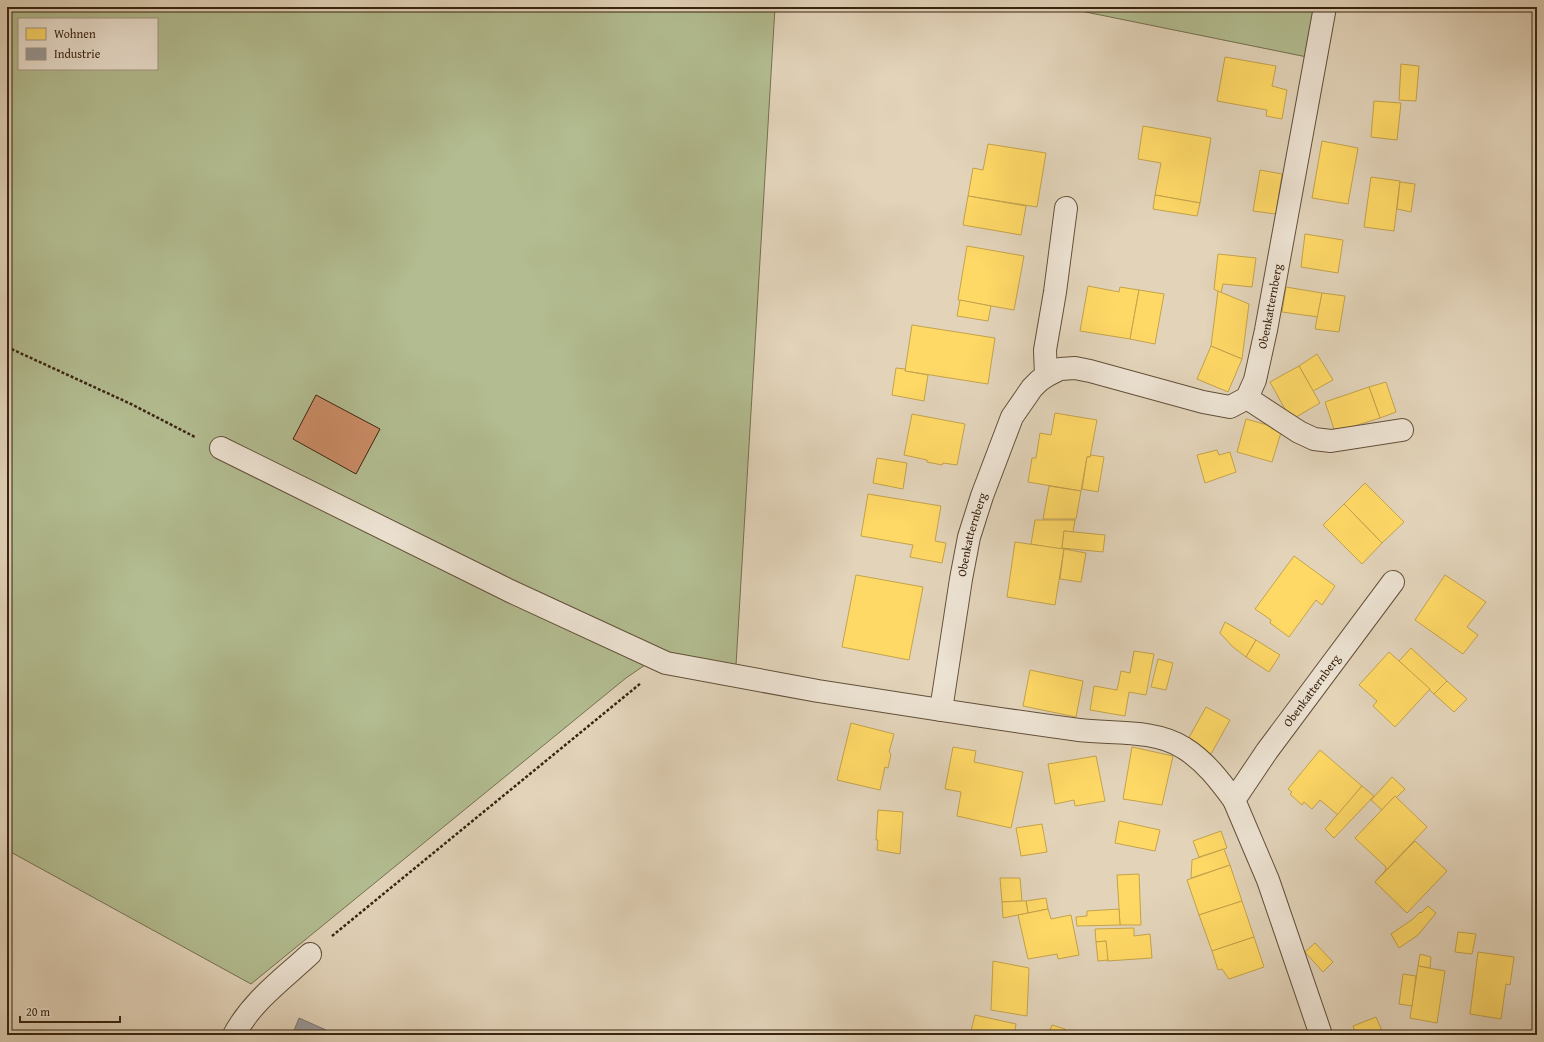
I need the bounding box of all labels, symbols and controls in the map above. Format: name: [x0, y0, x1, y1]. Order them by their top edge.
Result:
legend: [18, 18, 158, 70]
text: Wohnen: [54, 25, 96, 42]
text: Industrie: [54, 45, 101, 62]
street label: Obenkatternberg: [1253, 262, 1286, 350]
street label: Obenkatternberg: [953, 490, 991, 578]
street label: Obenkatternberg: [1279, 651, 1344, 730]
scale bar: [20, 998, 120, 1024]
text: 20 m: [26, 1003, 50, 1020]

